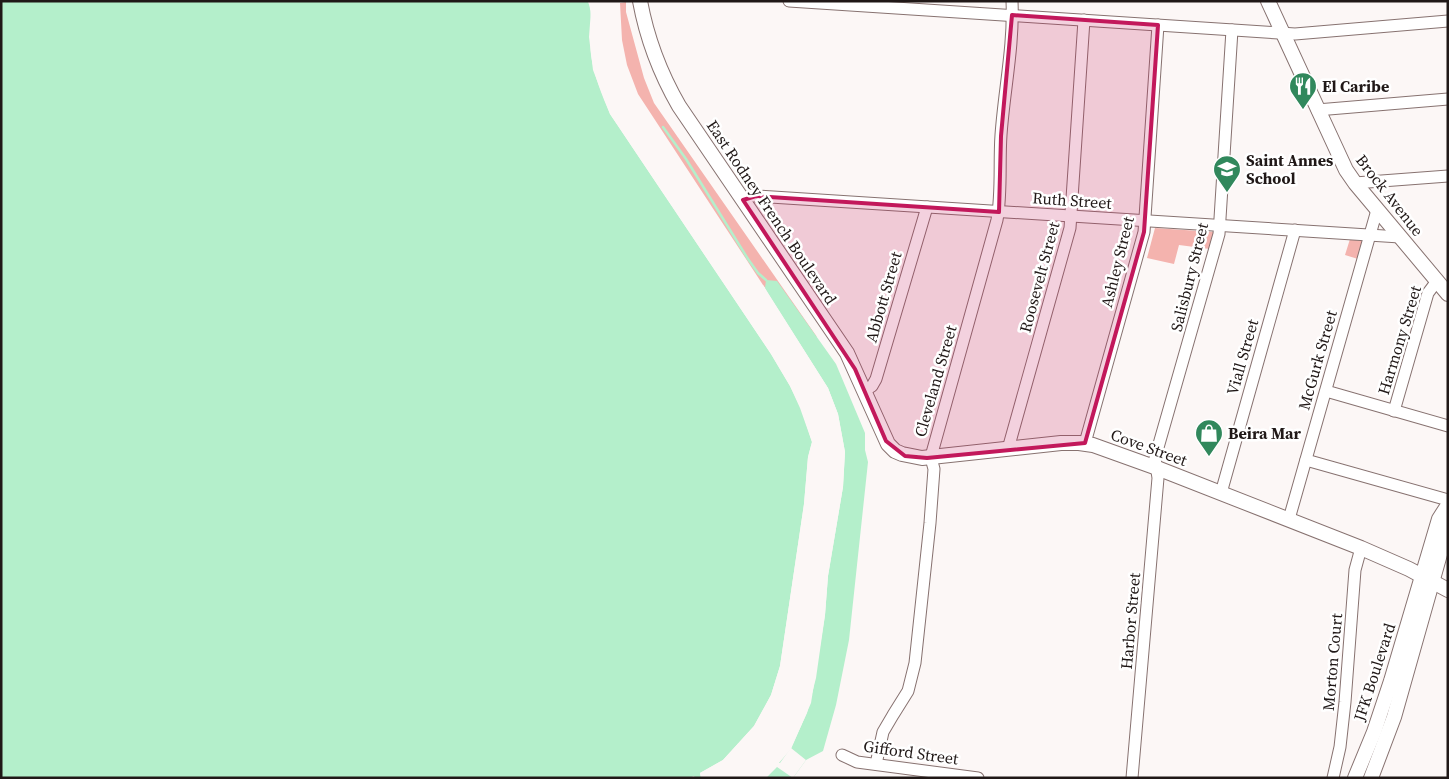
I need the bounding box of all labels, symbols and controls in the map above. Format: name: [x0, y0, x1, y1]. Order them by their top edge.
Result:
restaurant icon: El Caribe: [1288, 71, 1318, 110]
place label: El Caribe: [1322, 75, 1389, 97]
street label: East Rodney French Boulevard: [702, 115, 842, 309]
place label: Saint Annes School: [1246, 149, 1333, 189]
street label: Brock Avenue: [1351, 150, 1429, 240]
school or university icon: Saint Annes School: [1212, 154, 1242, 193]
street label: Ruth Street: [1032, 186, 1113, 214]
street label: Ashley Street: [1095, 213, 1139, 310]
street label: Roosevelt Street: [1014, 219, 1065, 335]
street label: Salisbury Street: [1165, 220, 1213, 334]
street label: Abbott Street: [860, 248, 907, 345]
street label: Harmony Street: [1372, 282, 1426, 397]
street label: McGurk Street: [1292, 307, 1342, 412]
street label: Viall Street: [1221, 316, 1264, 397]
street label: Cleveland Street: [909, 322, 962, 439]
shop icon: Beira Mar: [1194, 418, 1224, 457]
place label: Beira Mar: [1228, 422, 1301, 444]
street label: Cove Street: [1108, 423, 1191, 471]
street label: Harbor Street: [1115, 571, 1145, 670]
street label: Morton Court: [1317, 612, 1347, 712]
street label: JFK Boulevard: [1347, 620, 1400, 725]
street label: Gifford Street: [862, 734, 961, 770]

